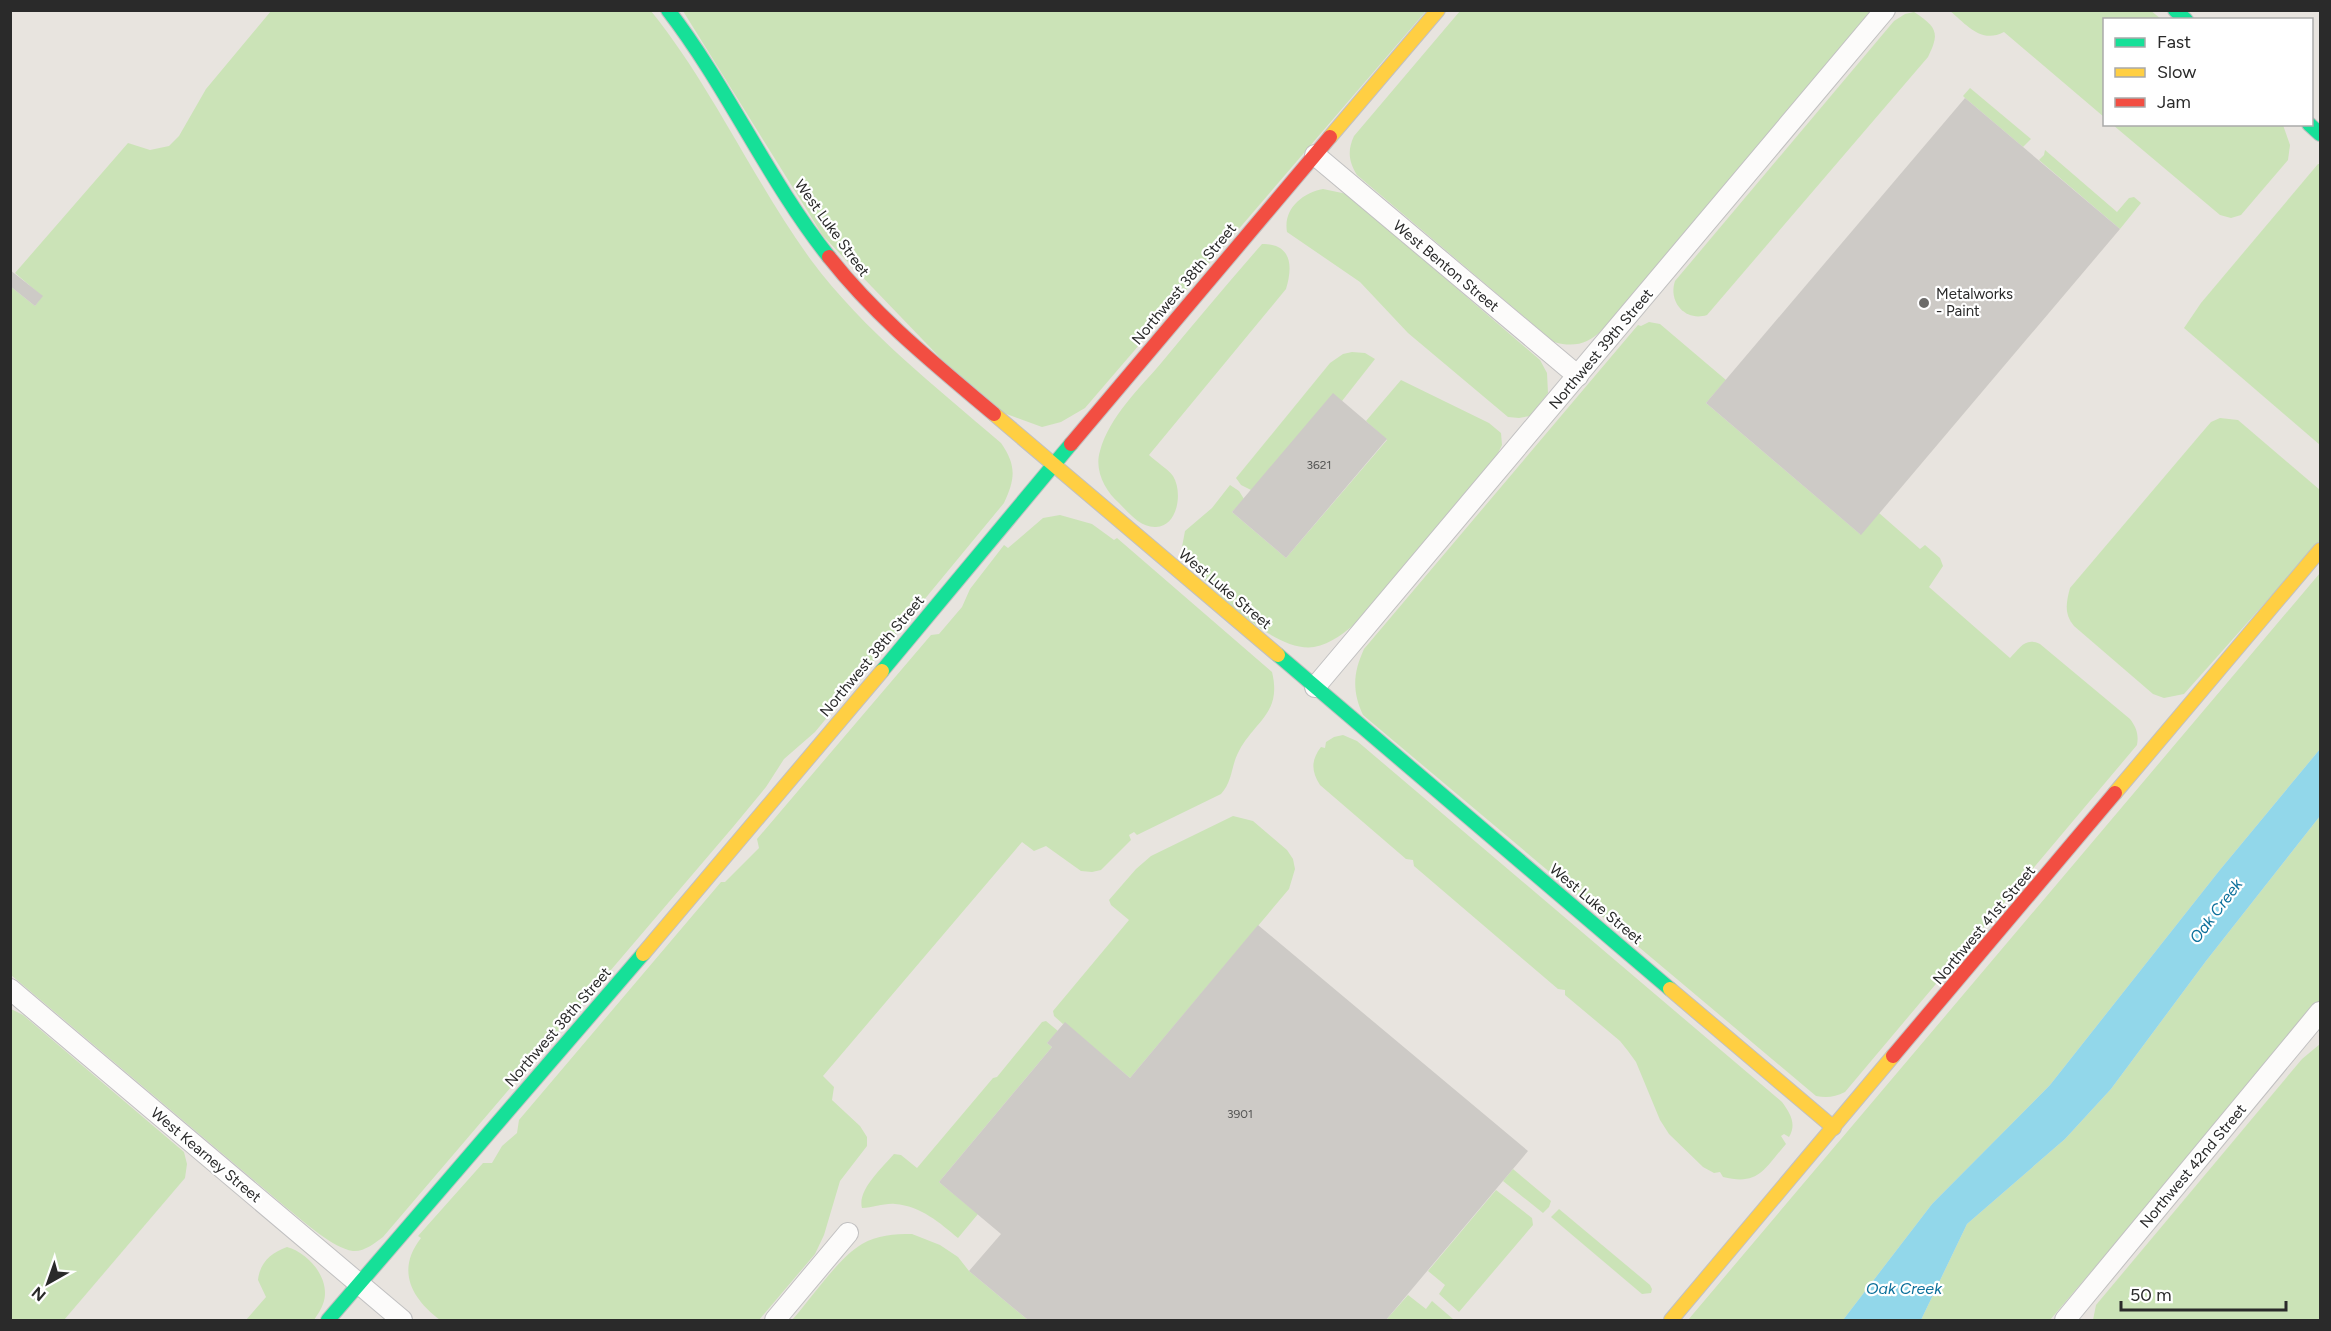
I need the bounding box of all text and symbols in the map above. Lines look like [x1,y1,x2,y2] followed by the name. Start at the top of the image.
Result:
[2103,18,2313,126] legend
[2157,31,2191,53] text: Fast
[2157,61,2196,83] text: Slow
[2157,91,2191,113] text: Jam
[791,176,873,280] street label: West Luke Street
[1389,217,1503,316] street label: West Benton Street
[1128,220,1240,348] street label: Northwest 38th Street
[1545,285,1657,413] street label: Northwest 39th Street
[1936,285,2013,320] place label: Metalworks - Paint
[1917,296,1931,310] marker: Metalworks - Paint
[1307,458,1331,472] house number: 3621
[1175,545,1275,633] street label: West Luke Street
[816,592,928,720] street label: Northwest 38th Street
[1546,860,1646,948] street label: West Luke Street
[1929,862,2039,988] street label: Northwest 41st Street
[2186,874,2247,947] water label: Oak Creek
[501,963,615,1090] street label: Northwest 38th Street
[2136,1100,2250,1232] street label: Northwest 42nd Street
[147,1104,265,1207] street label: West Kearney Street
[1227,1107,1253,1121] house number: 3901
[18,1253,78,1313] north arrow
[2121,1274,2286,1312] scale bar
[1866,1279,1943,1298] water label: Oak Creek
[28,1283,50,1305] text: N
[2130,1284,2172,1306] text: 50 m

